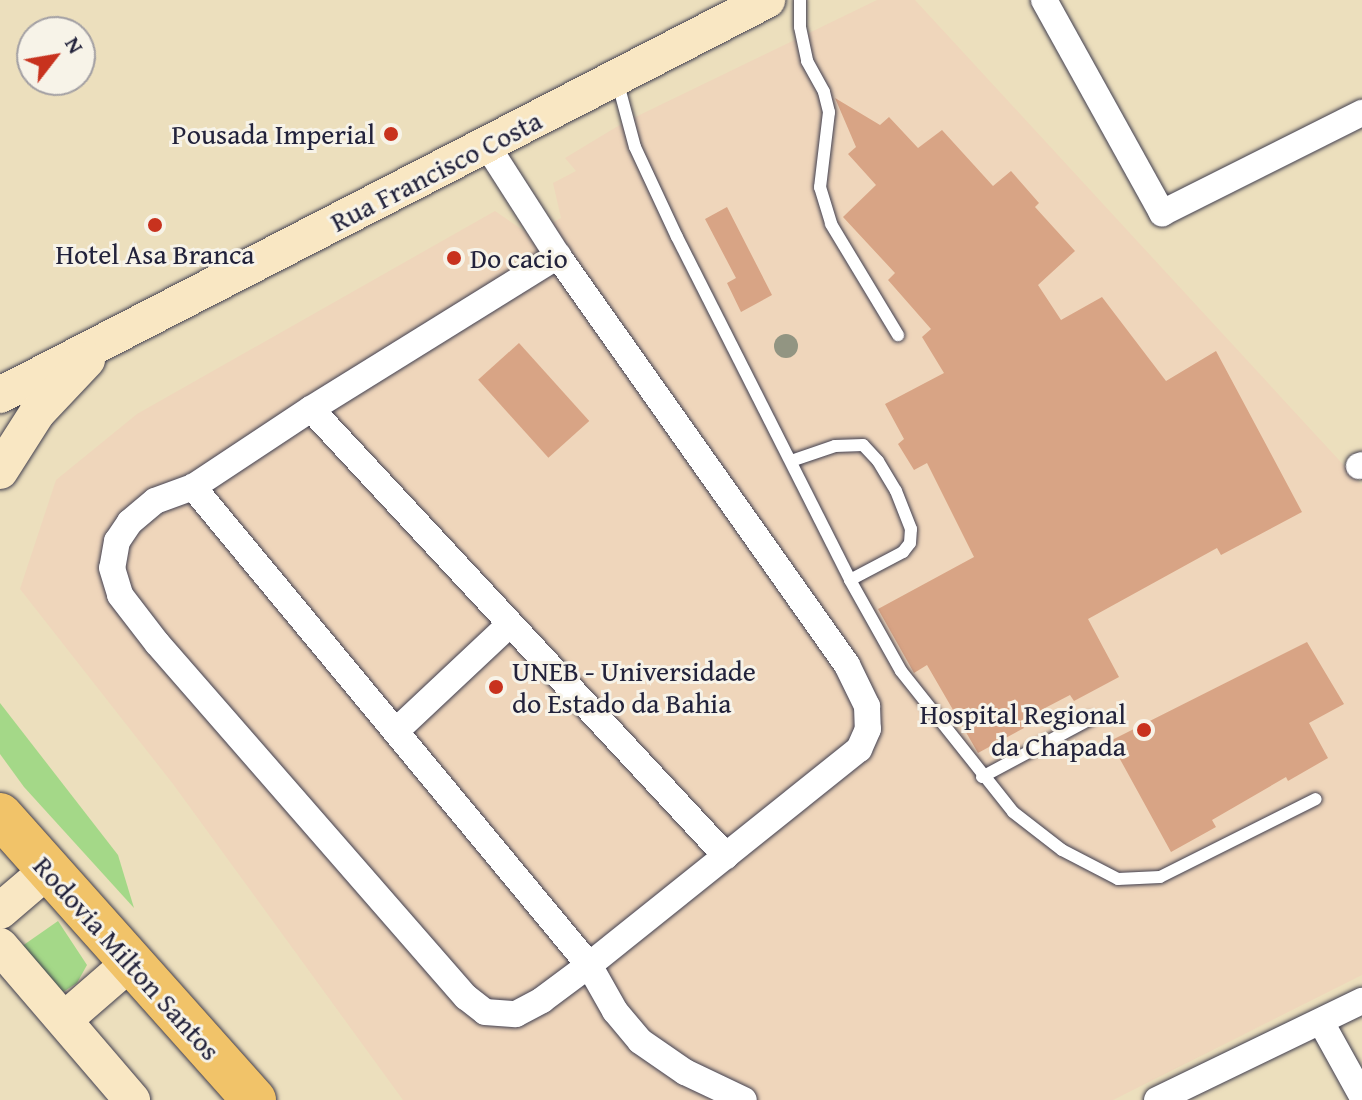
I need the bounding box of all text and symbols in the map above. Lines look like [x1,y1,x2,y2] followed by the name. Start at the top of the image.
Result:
[16,16,96,96] north arrow
[57,30,92,59] text: N
[325,103,547,239] street label: Rua Francisco Costa
[172,117,375,151] place label: Pousada Imperial
[382,125,400,143] marker: Pousada Imperial
[146,216,164,234] marker: Hotel Asa Branca
[55,237,255,271] place label: Hotel Asa Branca
[470,241,568,275] place label: Do cacio
[445,249,463,267] marker: Do cacio
[512,654,756,720] place label: UNEB - Universidade do Estado da Bahia
[487,678,505,696] marker: UNEB - Universidade do Estado da Bahia
[920,697,1126,763] place label: Hospital Regional da Chapada
[1133,719,1155,741] marker: Hospital Regional da Chapada
[27,849,227,1067] street label: Rodovia Milton Santos

